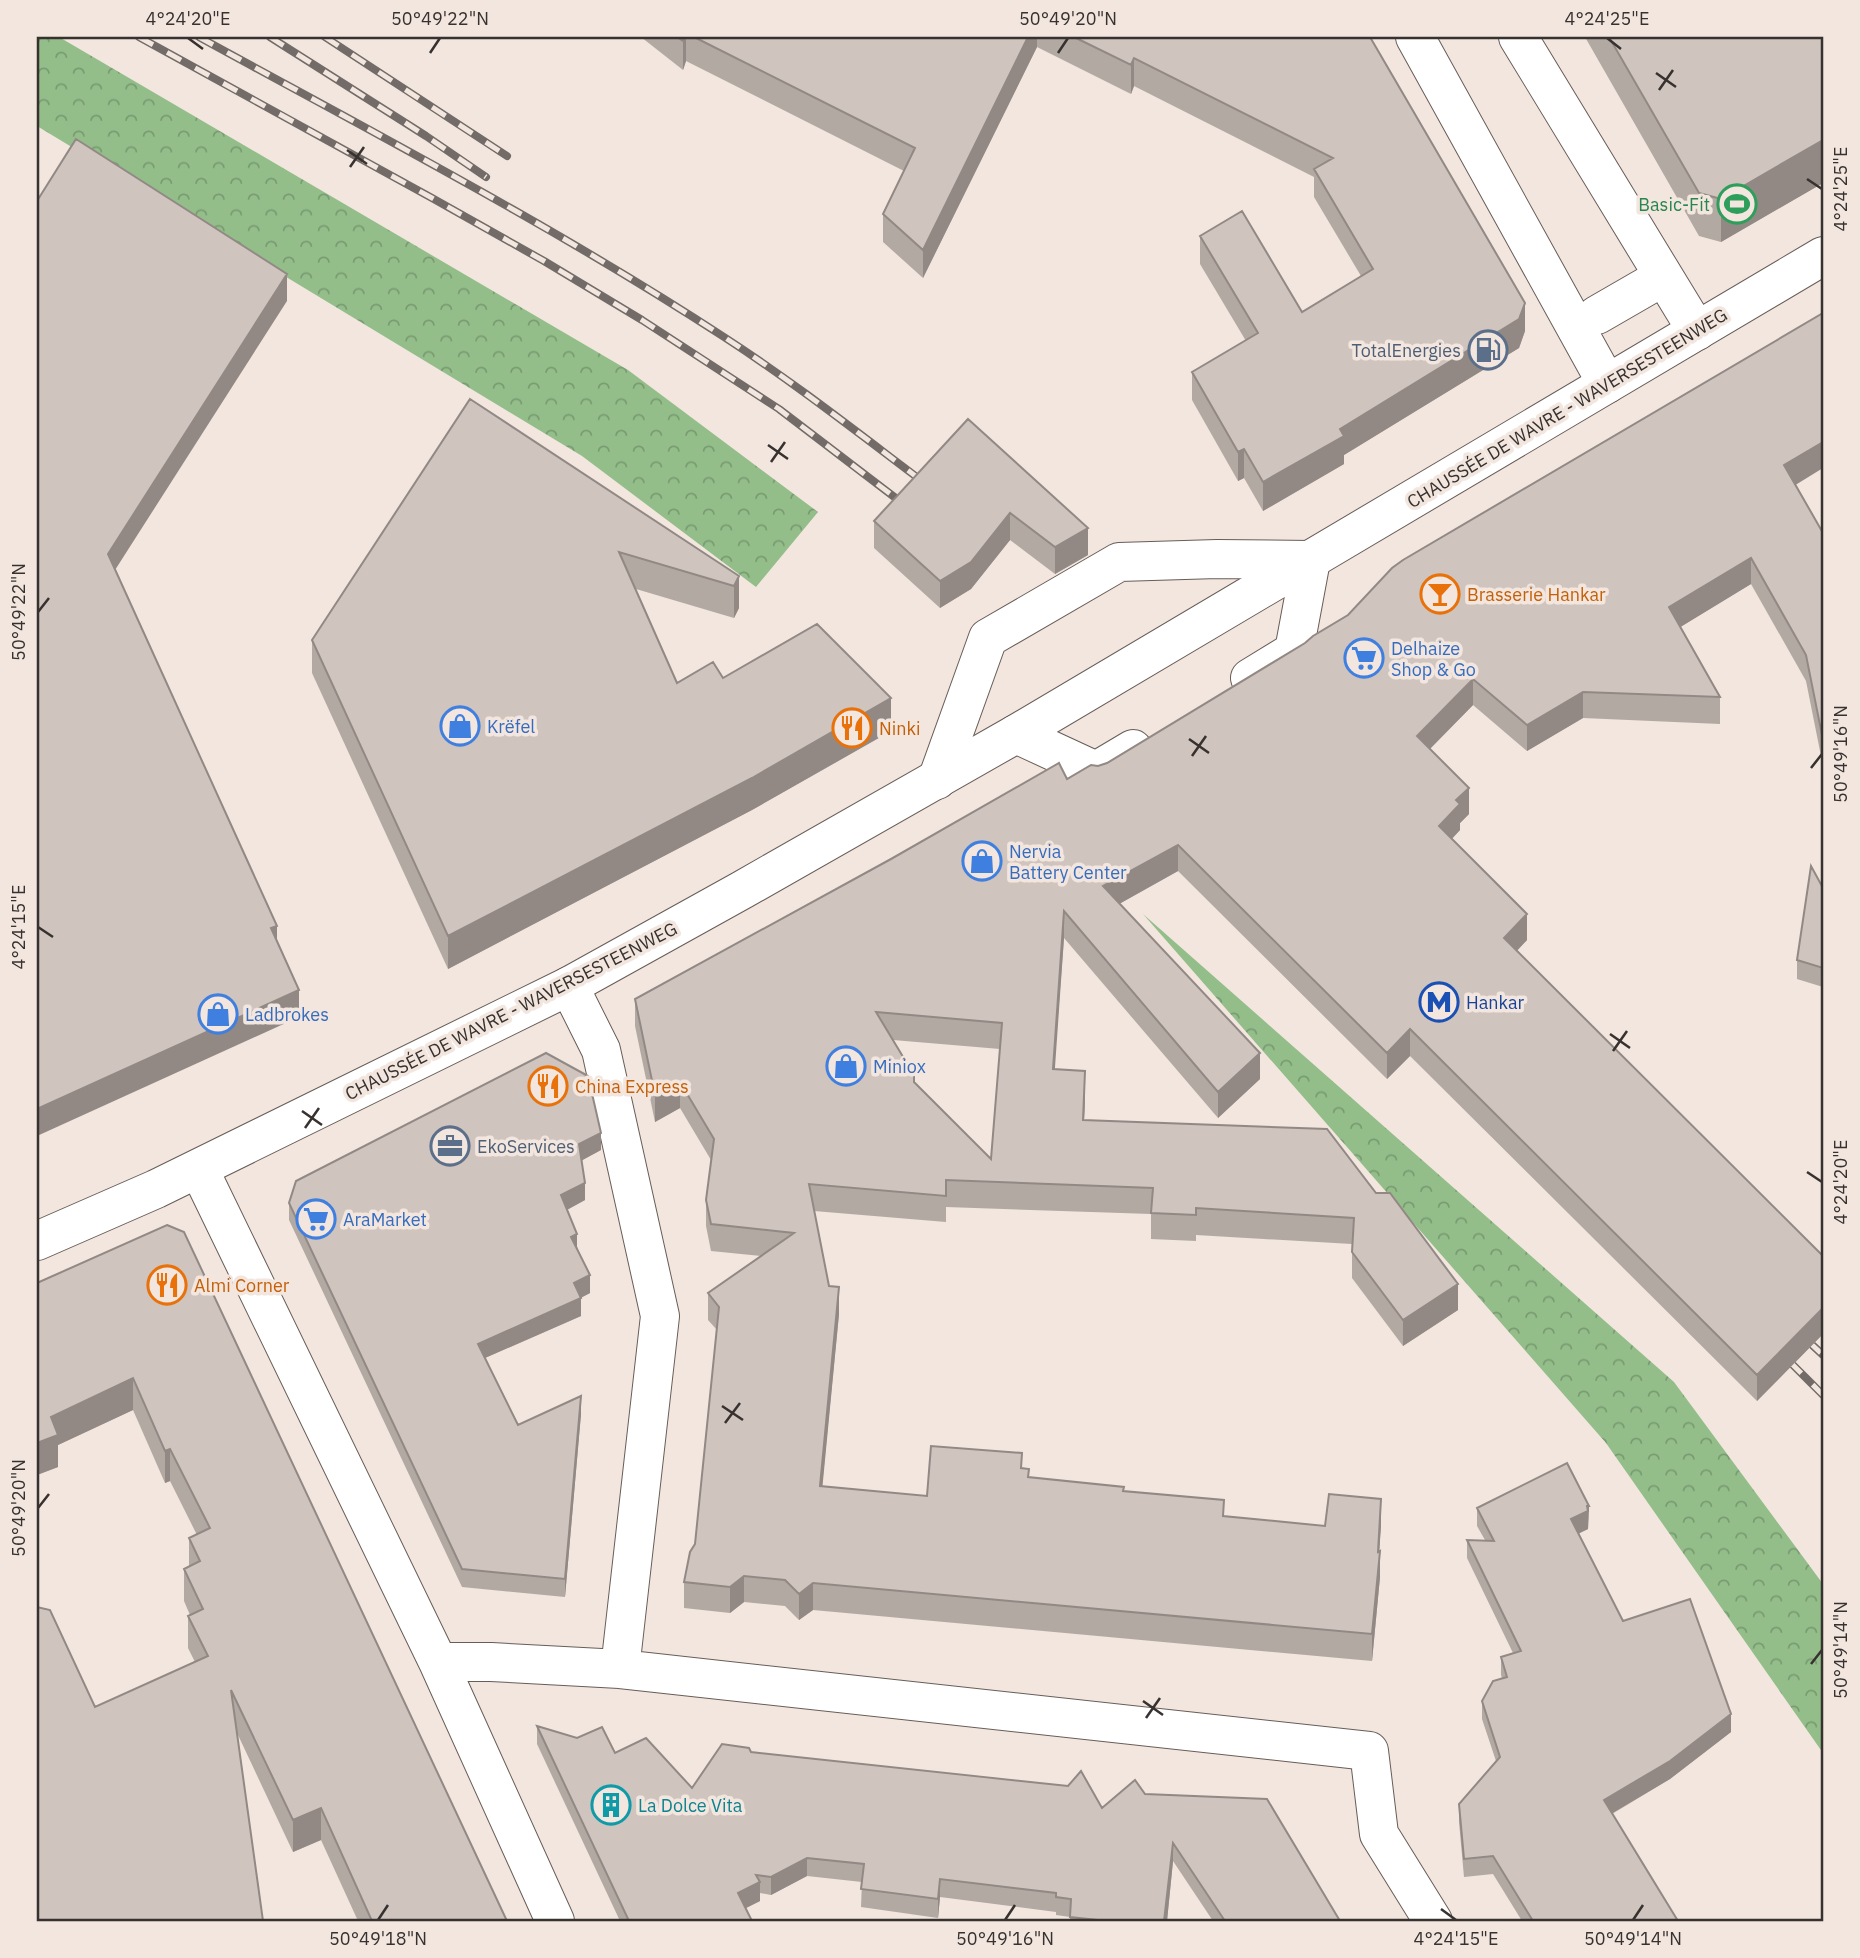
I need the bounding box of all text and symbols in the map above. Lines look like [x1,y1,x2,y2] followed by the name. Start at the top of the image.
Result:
[146,7,230,30] text: 4°24'20"E
[391,7,489,30] text: 50°49'22"N
[1019,7,1117,30] text: 50°49'20"N
[1565,7,1649,30] text: 4°24'25"E
[1829,147,1852,231] text: 4°24'25"E
[1716,183,1758,225] sports icon: Basic-Fit
[1638,193,1710,216] place label: Basic-Fit
[1403,303,1731,513] street label: CHAUSSÉE DE WAVRE - WAVERSESTEENWEG
[1467,329,1509,371] fuel station icon: TotalEnergies
[1352,339,1461,362] place label: TotalEnergies
[7,563,30,661] text: 50°49'22"N
[1419,573,1461,615] bar icon: Brasserie Hankar
[1467,583,1606,606] place label: Brasserie Hankar
[1343,637,1385,679] supermarket icon: Delhaize Shop & Go
[1391,637,1476,681] place label: Delhaize Shop & Go
[439,705,481,747] shop icon: Krëfel
[1829,705,1852,803] text: 50°49'16"N
[831,707,873,749] restaurant icon: Ninki
[487,715,535,738] place label: Krëfel
[879,717,920,740] place label: Ninki
[961,840,1003,882] shop icon: Nervia Battery Center
[1009,840,1127,884] place label: Nervia Battery Center
[7,885,30,969] text: 4°24'15"E
[341,917,681,1105] street label: CHAUSSÉE DE WAVRE - WAVERSESTEENWEG
[1418,981,1460,1023] metro station icon: Hankar
[1466,991,1525,1014] place label: Hankar
[197,993,239,1035] shop icon: Ladbrokes
[245,1003,329,1026] place label: Ladbrokes
[825,1045,867,1087] shop icon: Miniox
[873,1055,926,1078] place label: Miniox
[527,1065,569,1107] restaurant icon: China Express
[575,1075,689,1098] place label: China Express
[429,1125,471,1167] office icon: EkoServices
[477,1135,575,1158] place label: EkoServices
[1829,1140,1852,1224] text: 4°24'20"E
[295,1198,337,1240] supermarket icon: AraMarket
[343,1208,427,1231] place label: AraMarket
[146,1264,188,1306] restaurant icon: Almi Corner
[194,1274,290,1297] place label: Almi Corner
[7,1459,30,1557] text: 50°49'20"N
[1829,1601,1852,1699] text: 50°49'14"N
[590,1784,632,1826] building icon: La Dolce Vita
[638,1794,743,1817] place label: La Dolce Vita
[329,1927,427,1950] text: 50°49'18"N
[956,1927,1054,1950] text: 50°49'16"N
[1414,1927,1498,1950] text: 4°24'15"E
[1584,1927,1682,1950] text: 50°49'14"N

